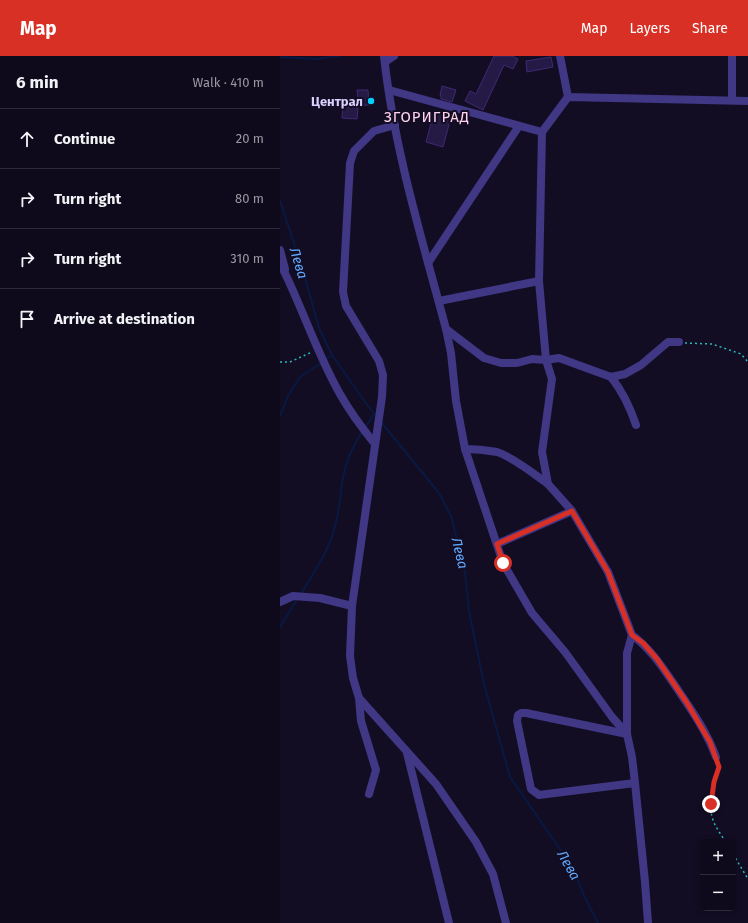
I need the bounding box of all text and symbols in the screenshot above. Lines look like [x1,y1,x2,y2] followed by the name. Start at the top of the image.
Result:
[20,17,57,40] text: Map
[581,20,607,37] text: Map
[629,20,670,37] text: Layers
[692,20,728,37] text: Share
[16,72,59,93] text: 6 min
[193,75,264,90] text: Walk · 410 m
[311,94,363,109] place label: Централ
[366,96,376,106] marker: Централ
[384,108,470,126] district label: ЗГОРИГРАД
[16,128,38,150] icon: ahead
[54,130,115,148] text: Continue
[236,131,264,146] text: 20 m
[16,188,38,210] icon: right
[54,190,121,208] text: Turn right
[235,191,264,206] text: 80 m
[285,245,311,281] water label: Лева
[16,248,38,270] icon: right
[54,250,121,268] text: Turn right
[230,251,264,266] text: 310 m
[16,308,38,330] icon: arrive
[54,310,195,328] text: Arrive at destination
[447,535,471,571] water label: Лева
[494,554,512,572] route start
[702,795,720,813] route end
[700,839,736,911] map controls
[700,839,736,875] button: +
[553,846,584,883] water label: Лева
[700,875,736,911] button: −

